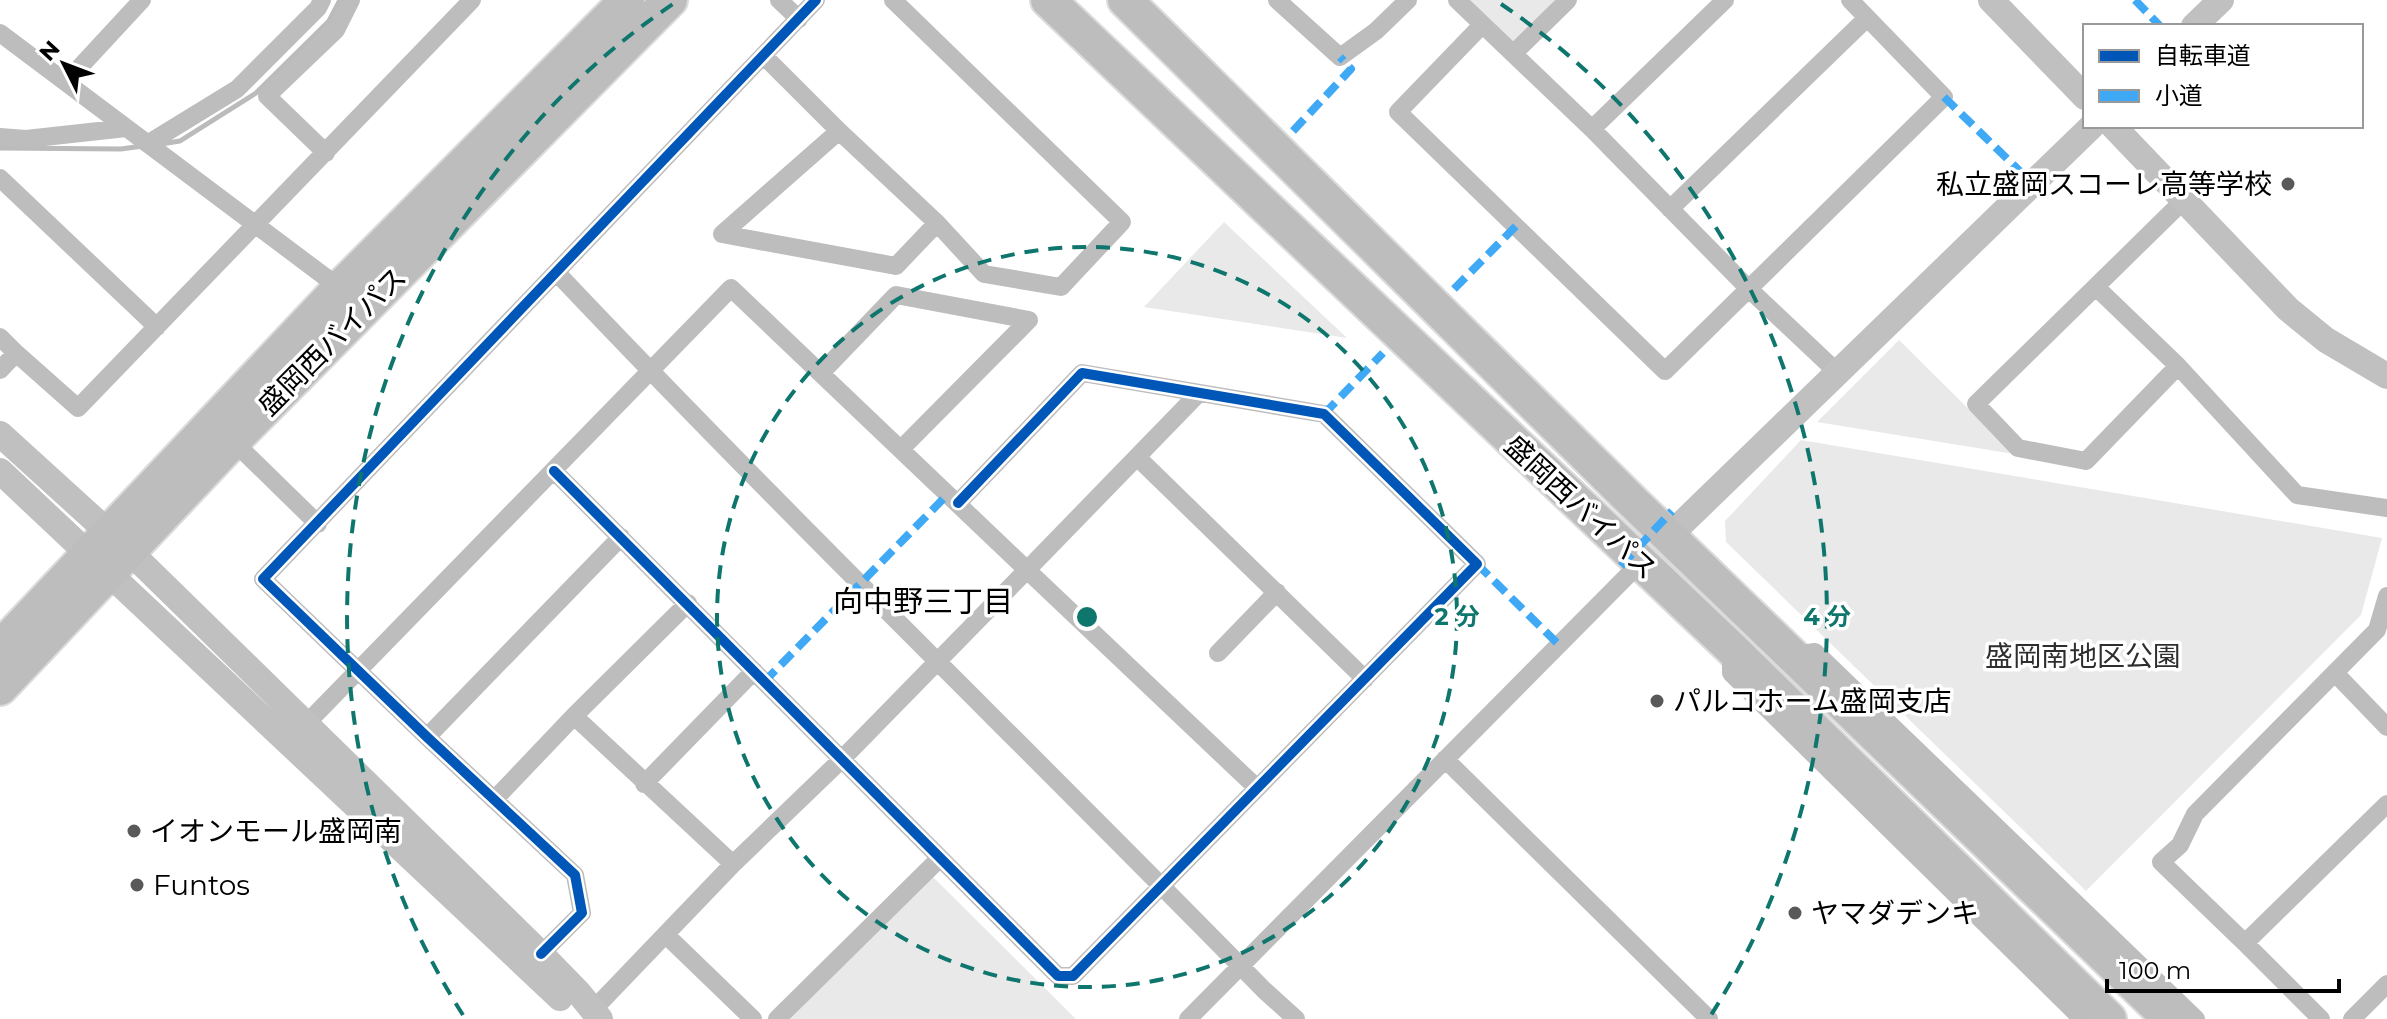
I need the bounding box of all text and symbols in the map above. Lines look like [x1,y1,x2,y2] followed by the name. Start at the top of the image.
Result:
[24,24,104,104] north arrow
[2083,24,2363,128] legend
[34,35,65,67] text: N
[2155,41,2251,70] text: 自転車道
[2155,81,2203,110] text: 小道
[1936,167,2272,201] place label: 私立盛岡スコーレ高等学校
[2279,175,2297,193] marker: 私立盛岡スコーレ高等学校
[251,260,413,422] street label: 盛岡西バイパス
[1498,428,1664,586] street label: 盛岡西バイパス
[833,583,1013,620] district label: 向中野三丁目
[1435,602,1479,631] text: 2 分
[1803,602,1851,631] text: 4 分
[1073,603,1101,631] centre of rings
[1985,639,2181,673] park label: 盛岡南地区公園
[1673,684,1952,718] place label: パルコホーム盛岡支店
[1648,692,1666,710] marker: パルコホーム盛岡支店
[150,814,402,848] place label: イオンモール盛岡南
[125,822,143,840] marker: イオンモール盛岡南
[153,868,250,902] place label: Funtos
[128,876,146,894] marker: Funtos
[1811,896,1979,930] place label: ヤマダデンキ
[1786,904,1804,922] marker: ヤマダデンキ
[2107,943,2339,993] scale bar
[2119,956,2191,985] text: 100 m

